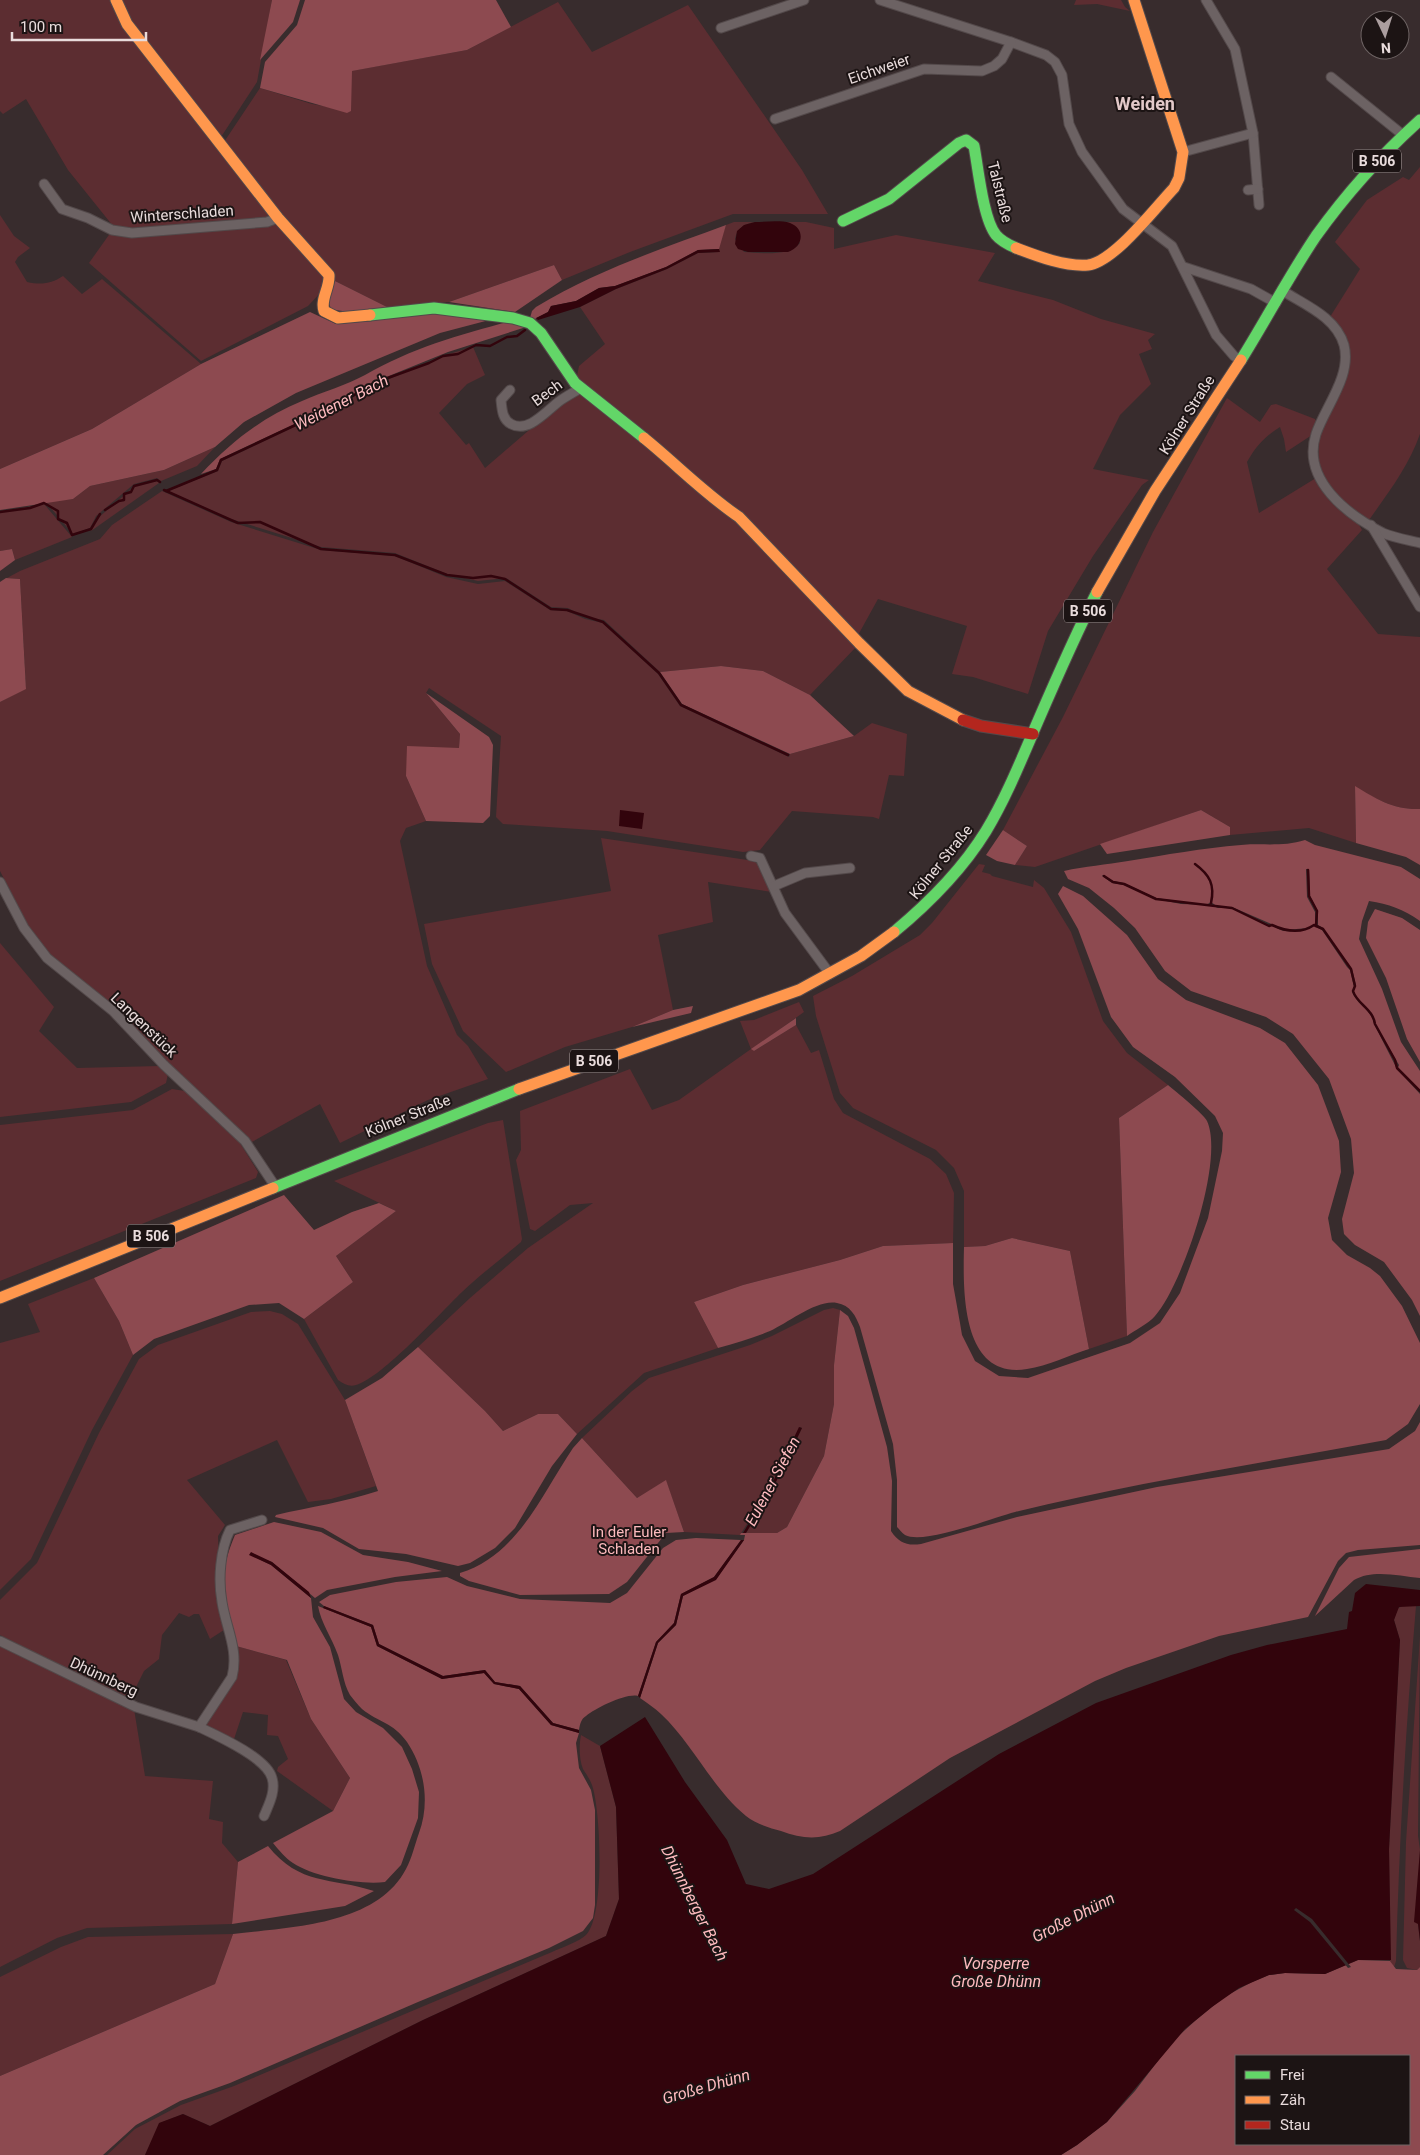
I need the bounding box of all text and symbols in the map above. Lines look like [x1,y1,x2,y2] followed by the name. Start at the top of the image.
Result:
[12,10,146,42] scale bar
[1360,10,1410,60] north arrow
[20,18,62,36] text: 100 m
[1380,40,1391,56] text: N
[846,50,912,88] street label: Eichweier
[1115,93,1175,114] district label: Weiden
[1353,150,1401,172] road number: B 506
[984,160,1016,224] street label: Talstraße
[130,201,234,227] street label: Winterschladen
[291,371,392,434] water label: Weidener Bach
[1155,372,1219,458] street label: Kölner Straße
[528,376,566,410] street label: Bech
[1064,600,1112,622] road number: B 506
[906,821,976,903] street label: Kölner Straße
[107,989,181,1061] street label: Langenstück
[570,1050,618,1072] road number: B 506
[363,1091,453,1141] street label: Kölner Straße
[127,1224,175,1248] road number: B 506
[741,1433,804,1529] water label: Eulener Siefen
[592,1523,666,1558] park label: In der Euler Schladen
[67,1653,141,1701] street label: Dhünnberg
[657,1842,732,1964] water label: Dhünnberger Bach
[1029,1888,1118,1946] water label: Große Dhünn
[951,1954,1041,1991] water label: Vorsperre Große Dhünn
[1235,2055,1410,2145] legend
[660,2065,752,2108] water label: Große Dhünn
[1280,2066,1305,2084] text: Frei
[1280,2091,1305,2109] text: Zäh
[1280,2116,1310,2134] text: Stau

